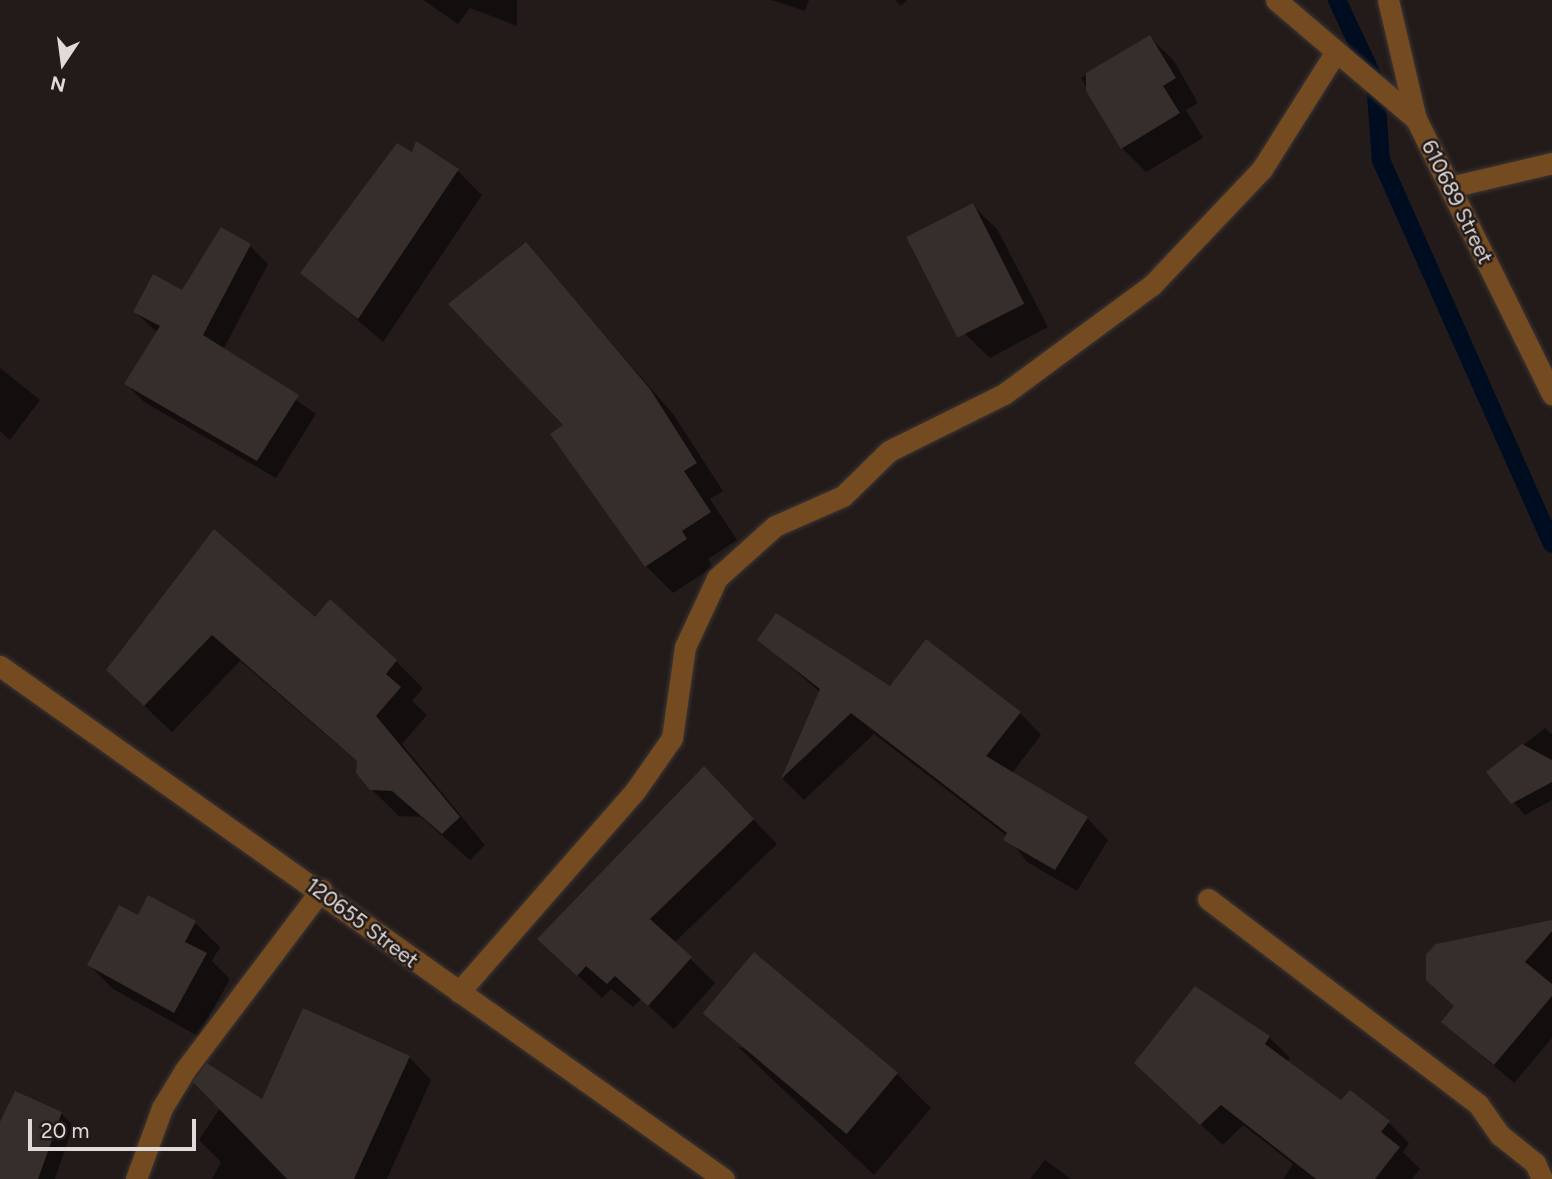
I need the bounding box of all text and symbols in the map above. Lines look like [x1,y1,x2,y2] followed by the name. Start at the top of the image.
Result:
[28,28,98,98] north arrow
[48,71,68,97] text: N
[1416,136,1498,268] street label: 610689 Street
[301,873,423,973] street label: 120655 Street
[32,1106,200,1150] scale bar
[41,1118,89,1143] text: 20 m

